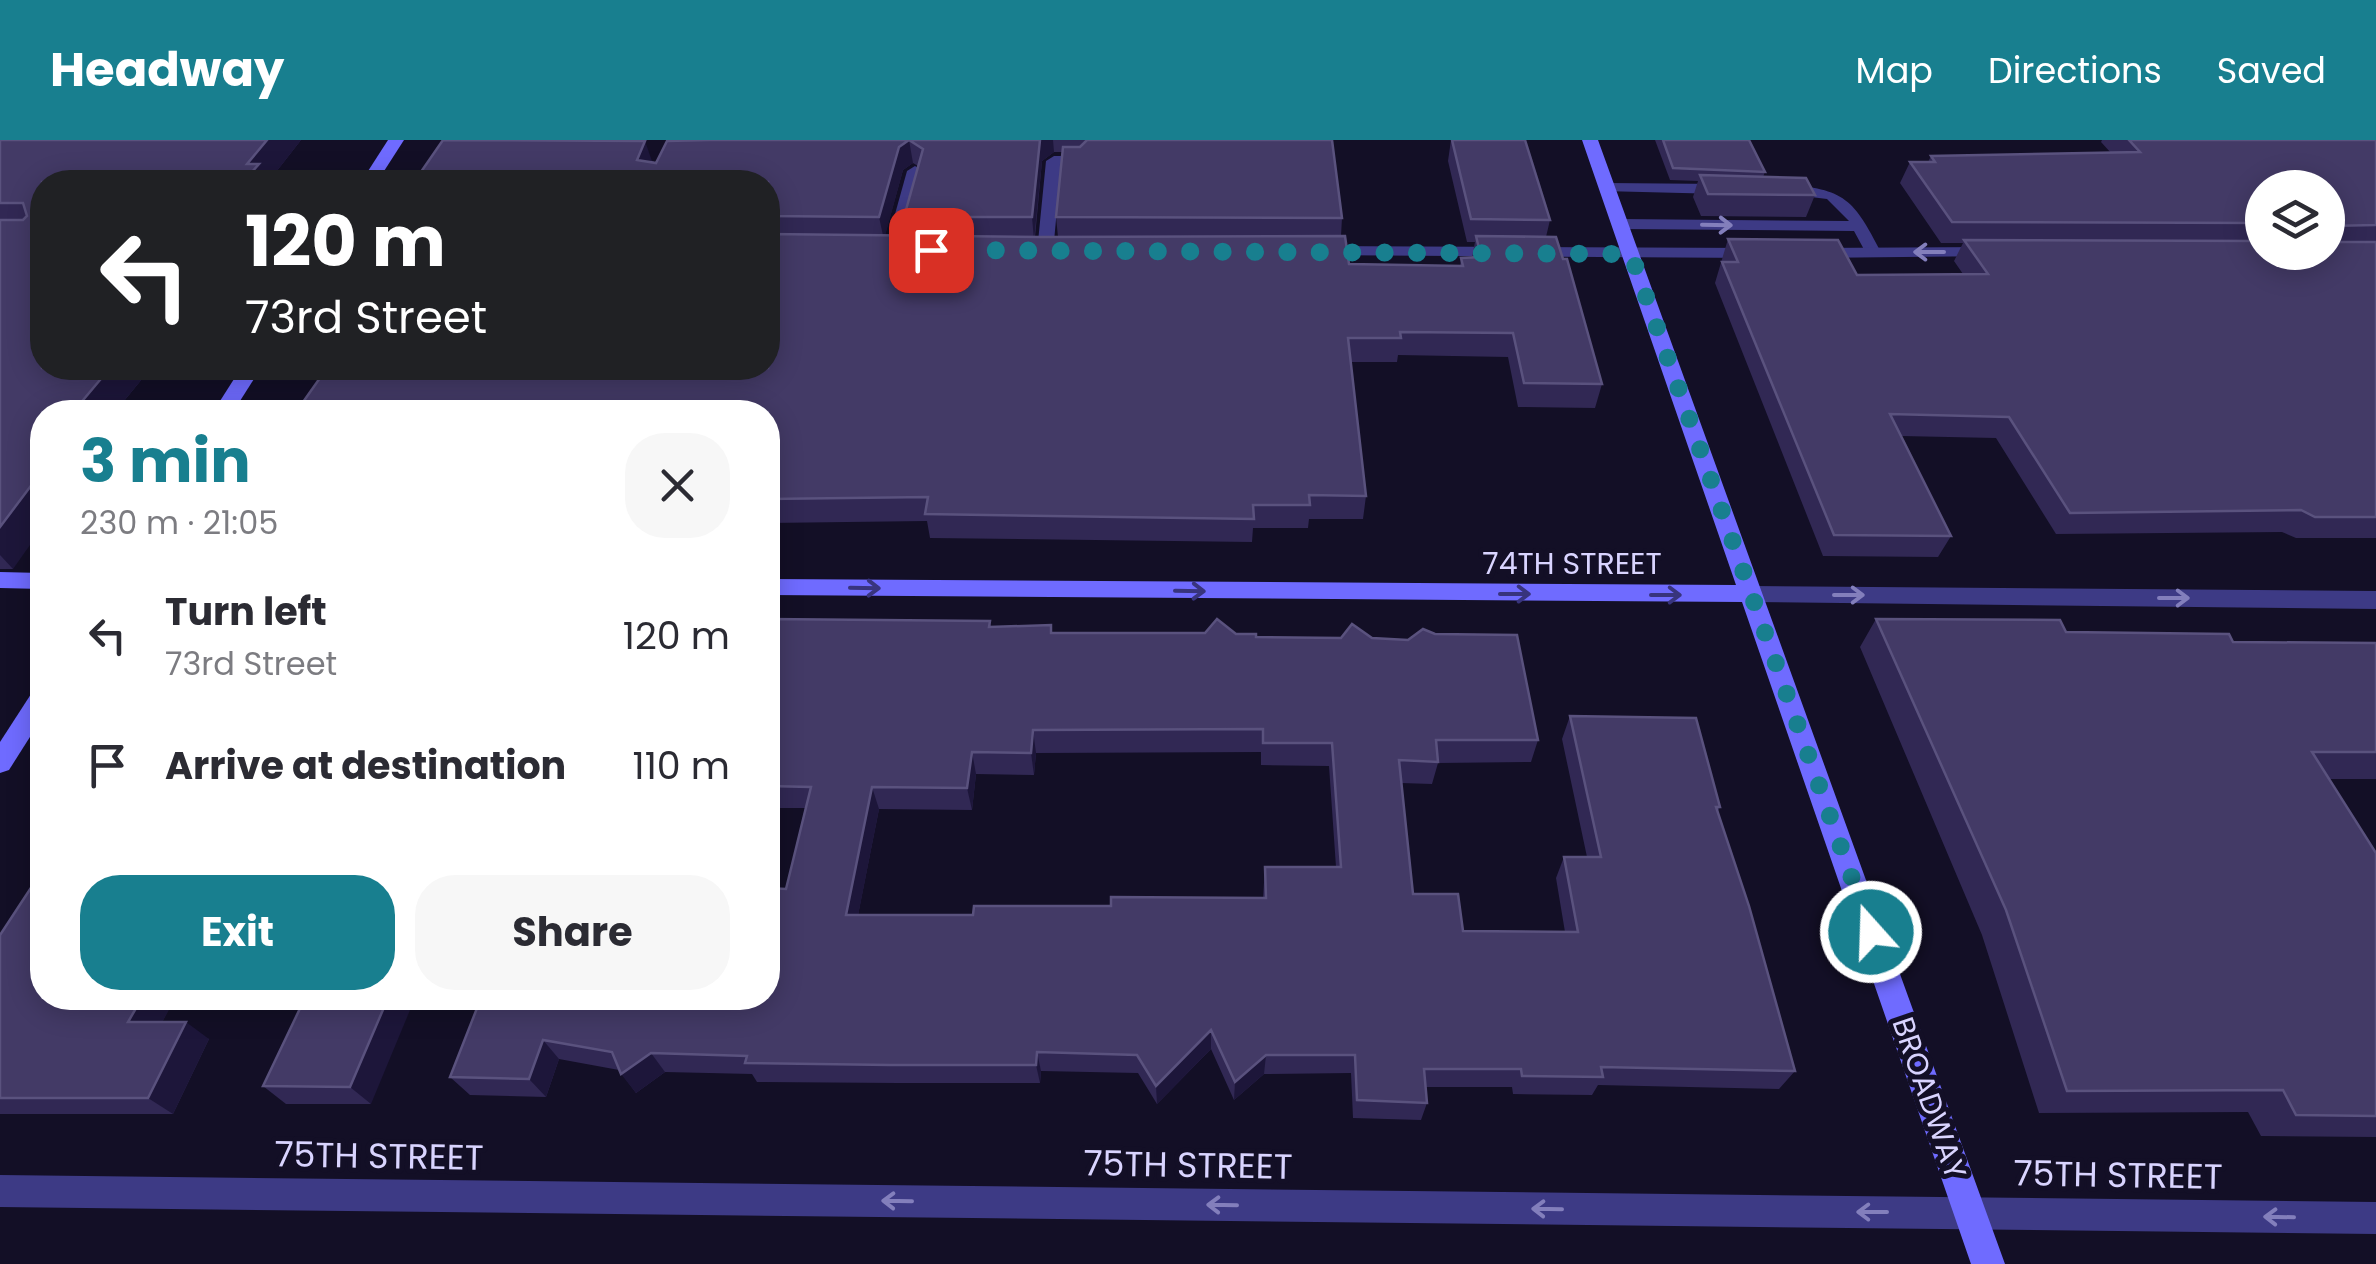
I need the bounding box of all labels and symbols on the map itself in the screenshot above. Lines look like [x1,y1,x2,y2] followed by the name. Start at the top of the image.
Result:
[889,208,974,293] pin
[1701,215,1733,234] one-way arrow
[1913,242,1946,262] one-way arrow
[1482,542,1662,585] street label: 74TH STREET
[848,579,880,598] one-way arrow
[1173,582,1205,601] one-way arrow
[1498,584,1530,604] one-way arrow
[1648,586,1681,604] one-way arrow
[1832,586,1864,605] one-way arrow
[2156,588,2189,608] one-way arrow
[1819,880,1923,984] position arrow
[1882,1011,1977,1185] street label: BROADWAY
[274,1129,484,1182] street label: 75TH STREET
[1083,1138,1293,1191] street label: 75TH STREET
[2013,1148,2223,1201] street label: 75TH STREET
[882,1192,914,1211] one-way arrow
[1207,1196,1240,1214] one-way arrow
[1532,1200,1564,1218] one-way arrow
[1857,1202,1890,1222] one-way arrow
[2263,1208,2296,1226] one-way arrow

